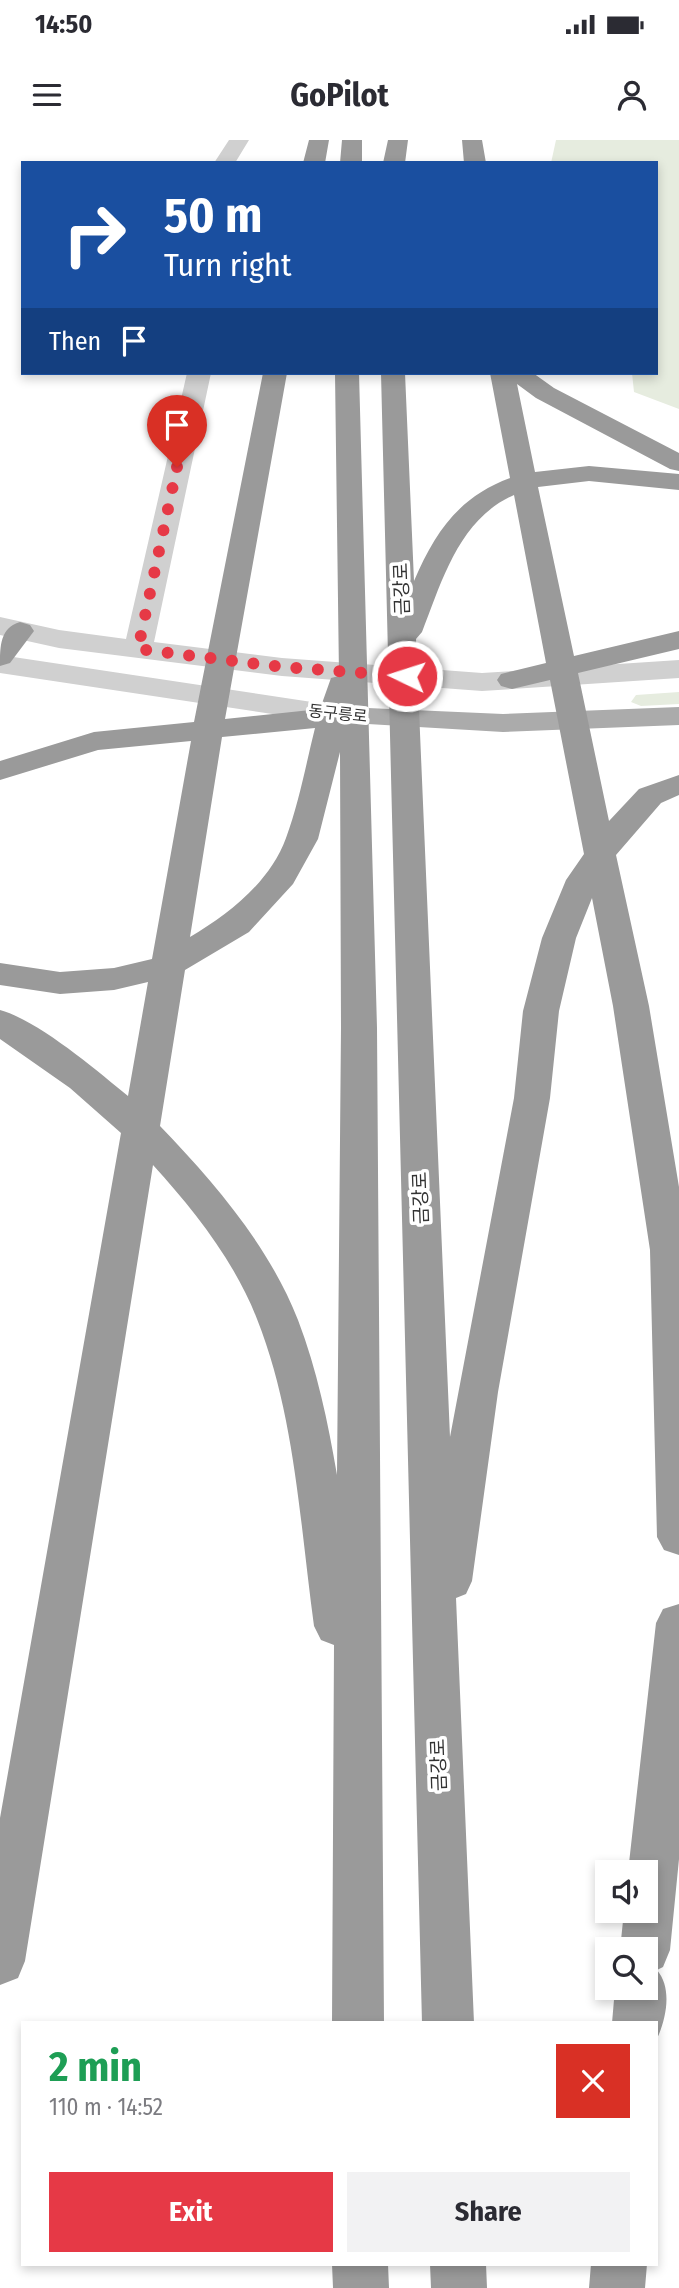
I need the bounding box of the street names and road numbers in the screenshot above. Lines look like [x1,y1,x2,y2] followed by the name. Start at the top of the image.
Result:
[389,562,414,616] street label: 금강로
[308,701,368,726] street label: 동구릉로
[408,1171,433,1225] street label: 금강로
[426,1738,451,1792] street label: 금강로

